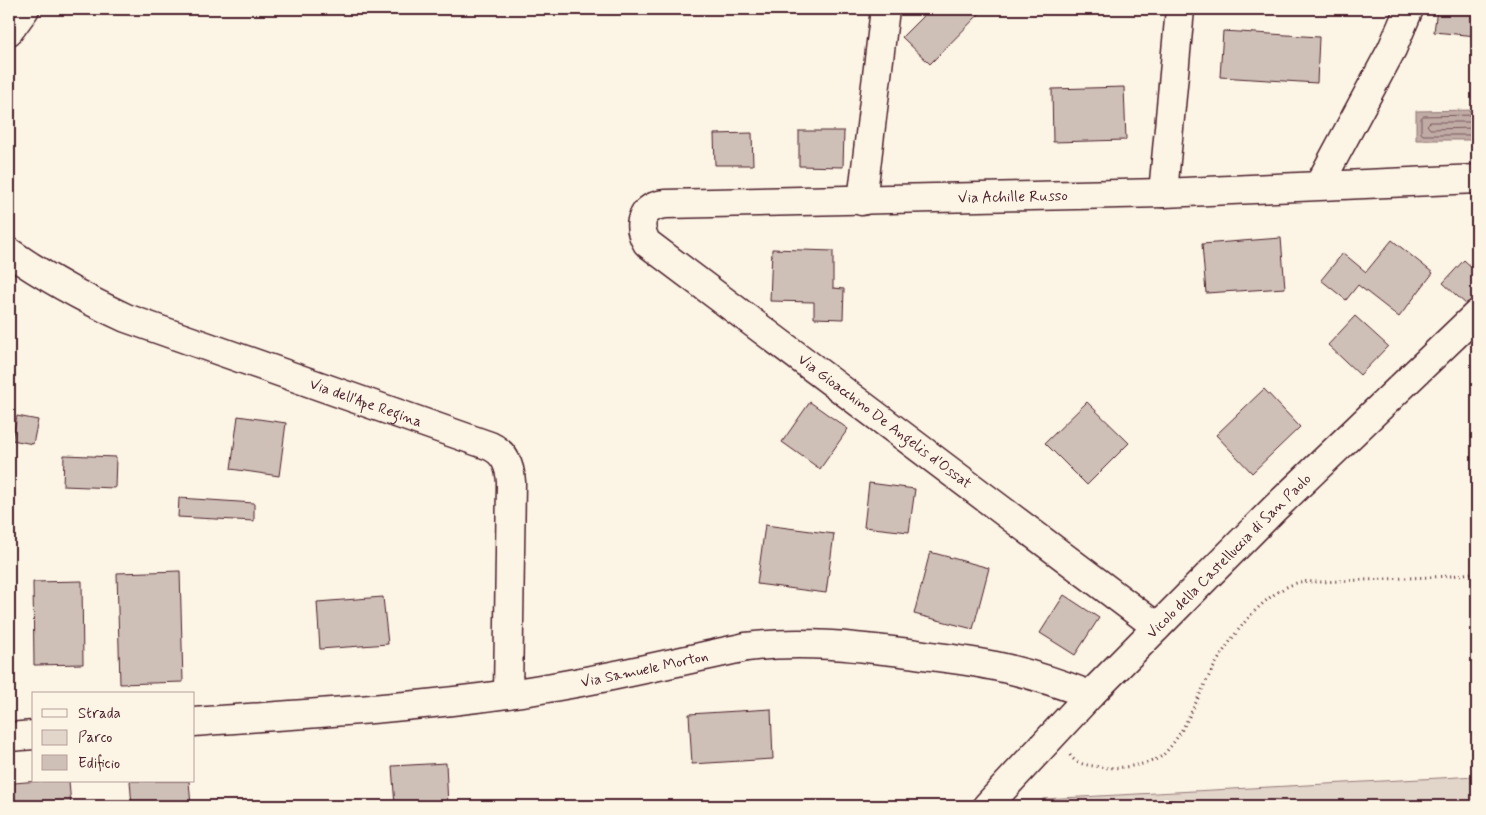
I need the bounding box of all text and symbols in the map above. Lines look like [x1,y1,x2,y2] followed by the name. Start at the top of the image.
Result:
[958,186,1068,209] street label: Via Achille Russo
[793,350,975,495] street label: Via Gioacchino De Angelis d'Ossat
[307,374,425,432] street label: Via dell'Ape Regina
[1143,469,1316,643] street label: Vicolo della Castelluccia di San Paolo
[579,647,710,693] street label: Via Samuele Morton
[32,692,195,782] legend
[78,704,121,724] text: Strada
[78,728,112,748] text: Parco
[78,754,120,774] text: Edificio

